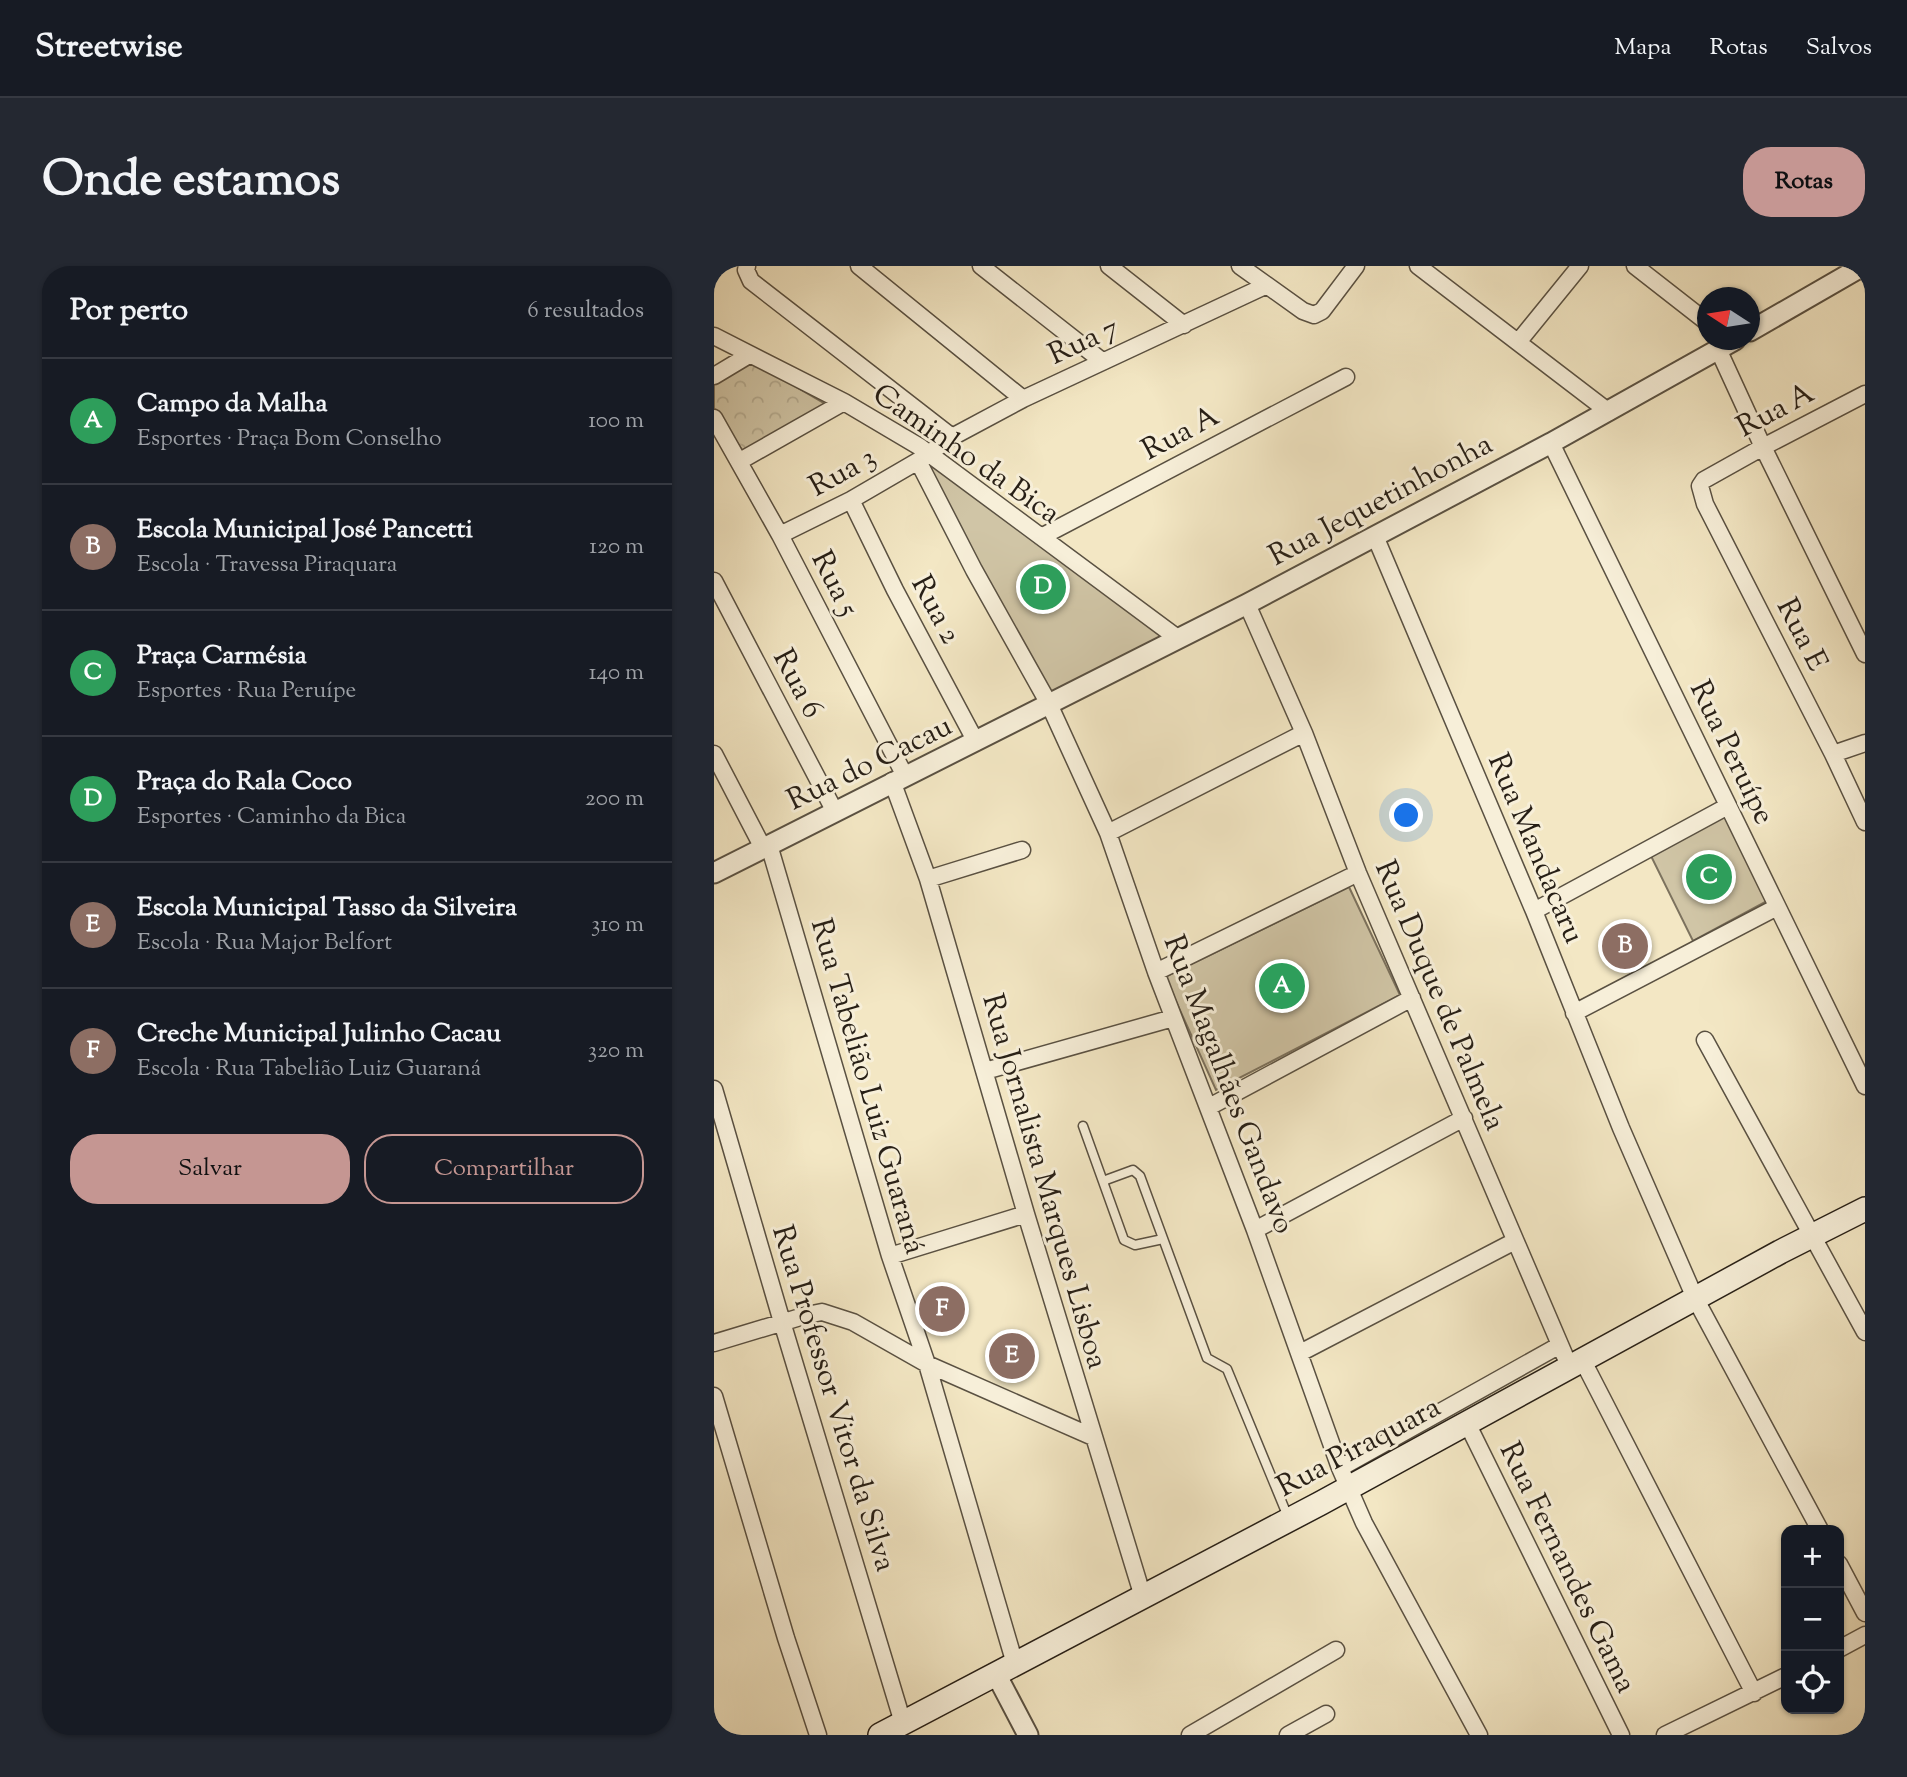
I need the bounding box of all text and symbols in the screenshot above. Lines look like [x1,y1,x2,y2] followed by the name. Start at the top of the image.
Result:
[35,24,183,72] text: Streetwise
[1614,31,1672,65] text: Mapa
[1710,31,1768,65] text: Rotas
[1806,31,1872,65] text: Salvos
[42,147,340,217] text: Onde estamos
[1743,147,1865,217] button: Rotas
[1697,287,1760,350] north arrow
[70,290,188,333] text: Por perto
[527,295,644,328] text: 6 resultados
[1042,307,1126,377] street label: Rua 7
[1730,373,1823,450] street label: Rua A
[863,374,1068,536] street label: Caminho da Bica
[137,386,328,423] text: Campo da Malha
[1135,396,1228,473] street label: Rua A
[84,405,102,438] text: A
[588,405,644,438] text: 100 m
[137,423,442,456] text: Esportes · Praça Bom Conselho
[1262,424,1501,578] street label: Rua Jequetinhonha
[802,437,884,509] street label: Rua 3
[137,512,473,549] text: Escola Municipal José Pancetti
[86,531,100,564] text: B
[589,531,644,564] text: 120 m
[799,544,868,624] street label: Rua 5
[137,549,397,582] text: Escola · Travessa Piraquara
[1020,561,1066,613] pin: D
[899,568,971,652] street label: Rua 2
[1764,591,1837,679] street label: Rua E
[137,638,307,675] text: Praça Carmésia
[761,642,833,727] street label: Rua 6
[84,657,102,690] text: C
[589,657,644,690] text: 140 m
[1677,674,1784,832] street label: Rua Peruípe
[137,675,356,708] text: Esportes · Rua Peruípe
[780,706,960,823] street label: Rua do Cacau
[1475,747,1594,951] street label: Rua Mandacaru
[137,764,352,801] text: Praça do Rala Coco
[84,783,102,816] text: D
[585,783,644,816] text: 200 m
[1389,798,1423,832] your location
[137,801,406,834] text: Esportes · Caminho da Bica
[1686,851,1732,903] pin: C
[1362,854,1515,1138] street label: Rua Duque de Palmela
[137,890,517,927] text: Escola Municipal Tasso da Silveira
[86,909,100,942] text: E
[591,909,644,942] text: 310 m
[798,914,935,1260] street label: Rua Tabelião Luiz Guaraná
[1602,920,1648,972] pin: B
[137,927,392,960] text: Escola · Rua Major Belfort
[1151,929,1304,1240] street label: Rua Magalhães Gandavo
[1259,960,1305,1012] pin: A
[969,989,1118,1374] street label: Rua Jornalista Marques Lisboa
[137,1016,501,1053] text: Creche Municipal Julinho Cacau
[87,1035,99,1068] text: F
[588,1035,644,1068] text: 320 m
[137,1053,481,1086] text: Escola · Rua Tabelião Luiz Guaraná
[70,1134,350,1204] button: Salvar
[364,1134,644,1204] button: Compartilhar
[759,1220,906,1577] street label: Rua Professor Vitor da Silva
[919,1283,965,1335] pin: F
[989,1330,1035,1382] pin: E
[1270,1387,1449,1509] street label: Rua Piraquara
[1487,1435,1646,1701] street label: Rua Fernandes Gama
[1781,1525,1844,1714] map controls
[1781,1525,1844,1588] button: +
[1781,1588,1844,1651] button: −
[1781,1651,1844,1714] button: locate

